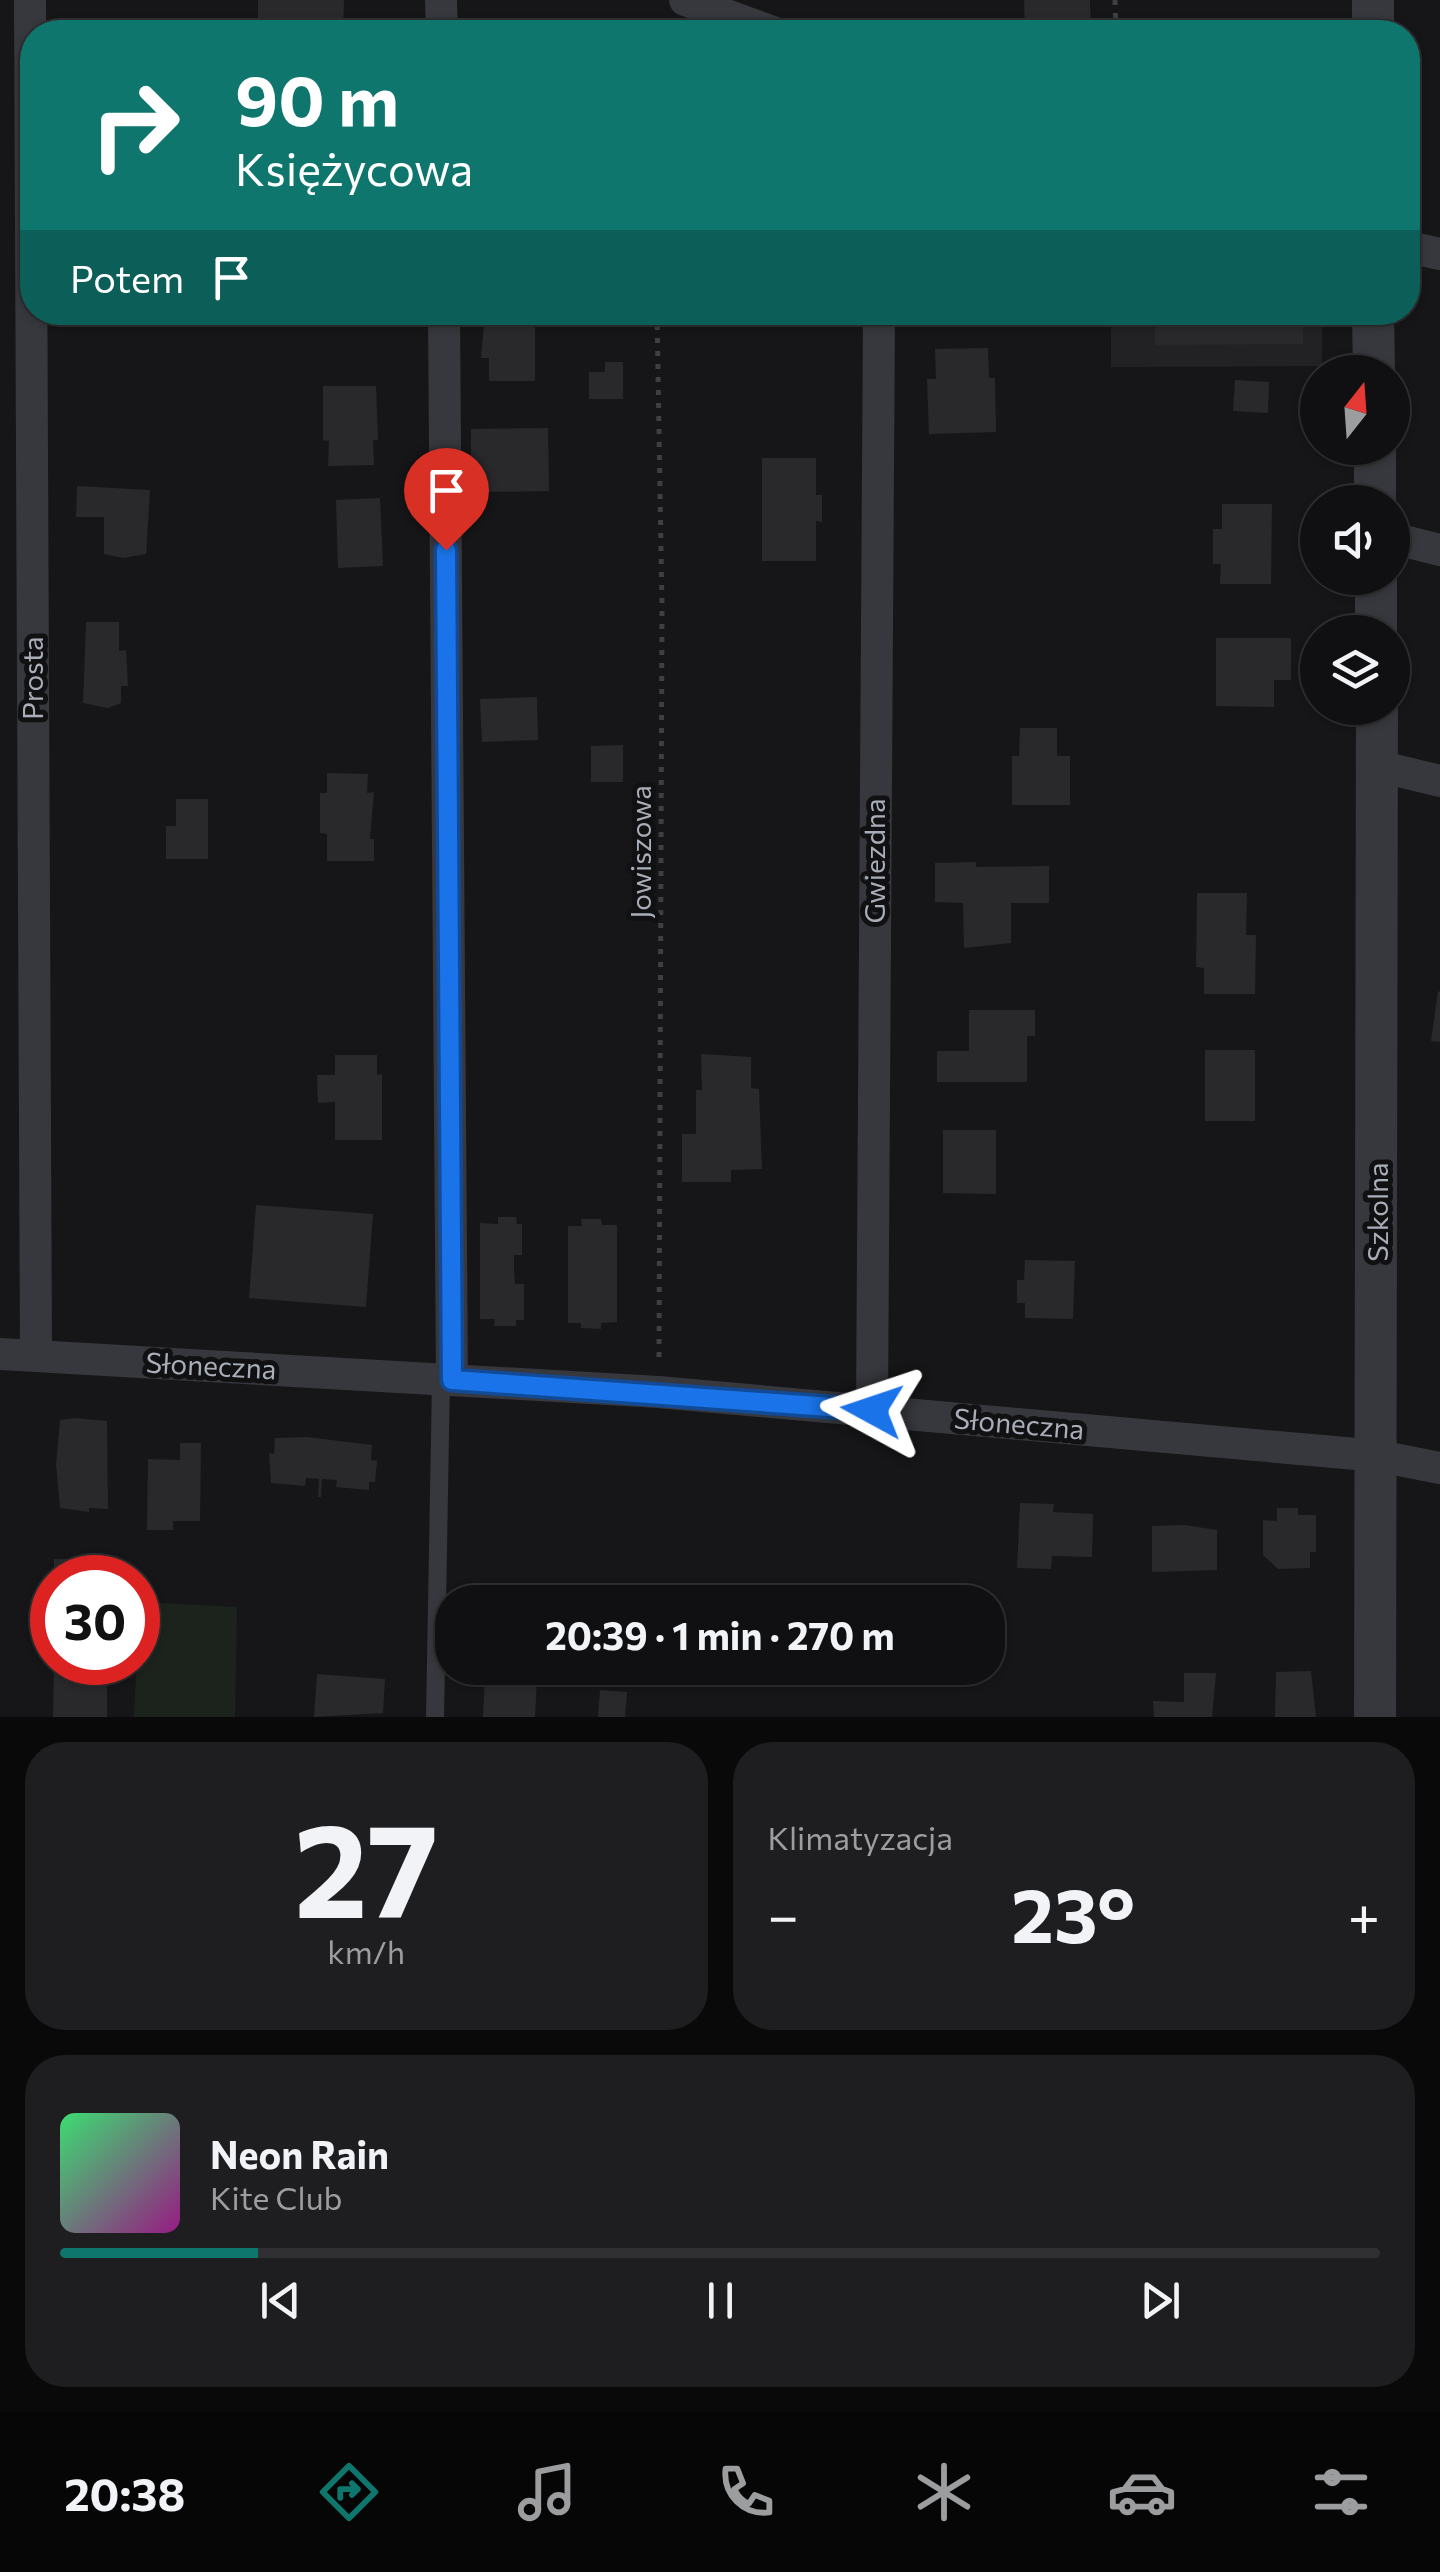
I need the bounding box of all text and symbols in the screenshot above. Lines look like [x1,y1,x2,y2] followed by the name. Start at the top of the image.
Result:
[235,55,399,140] text: 90 m
[70,60,200,190] icon: right
[235,140,473,195] text: Księżycowa
[204,250,259,305] icon: arrive
[70,254,184,301] text: Potem
[1300,355,1410,465] north arrow
[1300,355,1410,725] map controls
[404,448,489,551] pin
[419,463,474,518] icon: arrive
[1300,485,1410,595] button: sound
[1300,615,1410,725] button: layers
[15,636,49,720] street label: Prosta
[623,785,657,919] street label: Jowiszowa
[857,798,891,924] street label: Gwiezdna
[1360,1162,1394,1262] street label: Szkolna
[145,1345,277,1385] street label: Słoneczna
[820,1358,924,1462] position arrow
[952,1400,1086,1446] street label: Słoneczna
[30,1555,160,1685] speed limit sign: 30
[545,1611,895,1658] text: 20:39 · 1 min · 270 m
[294,1786,439,1945] text: 27
[768,1817,953,1857] text: Klimatyzacja
[1011,1867,1135,1958] text: 23°
[768,1880,799,1947] text: −
[1348,1880,1380,1947] text: +
[327,1931,405,1971] text: km/h
[210,2130,389,2177] text: Neon Rain
[210,2177,342,2217] text: Kite Club
[253,2273,308,2328] icon: previous
[693,2273,748,2328] icon: pause
[1133,2273,1188,2328] icon: next
[314,2457,384,2527] icon: directions
[512,2457,582,2527] icon: music
[711,2457,781,2527] icon: phone
[909,2457,979,2527] icon: climate
[1107,2457,1177,2527] icon: car
[1306,2457,1376,2527] icon: filters
[64,2465,185,2520] text: 20:38

